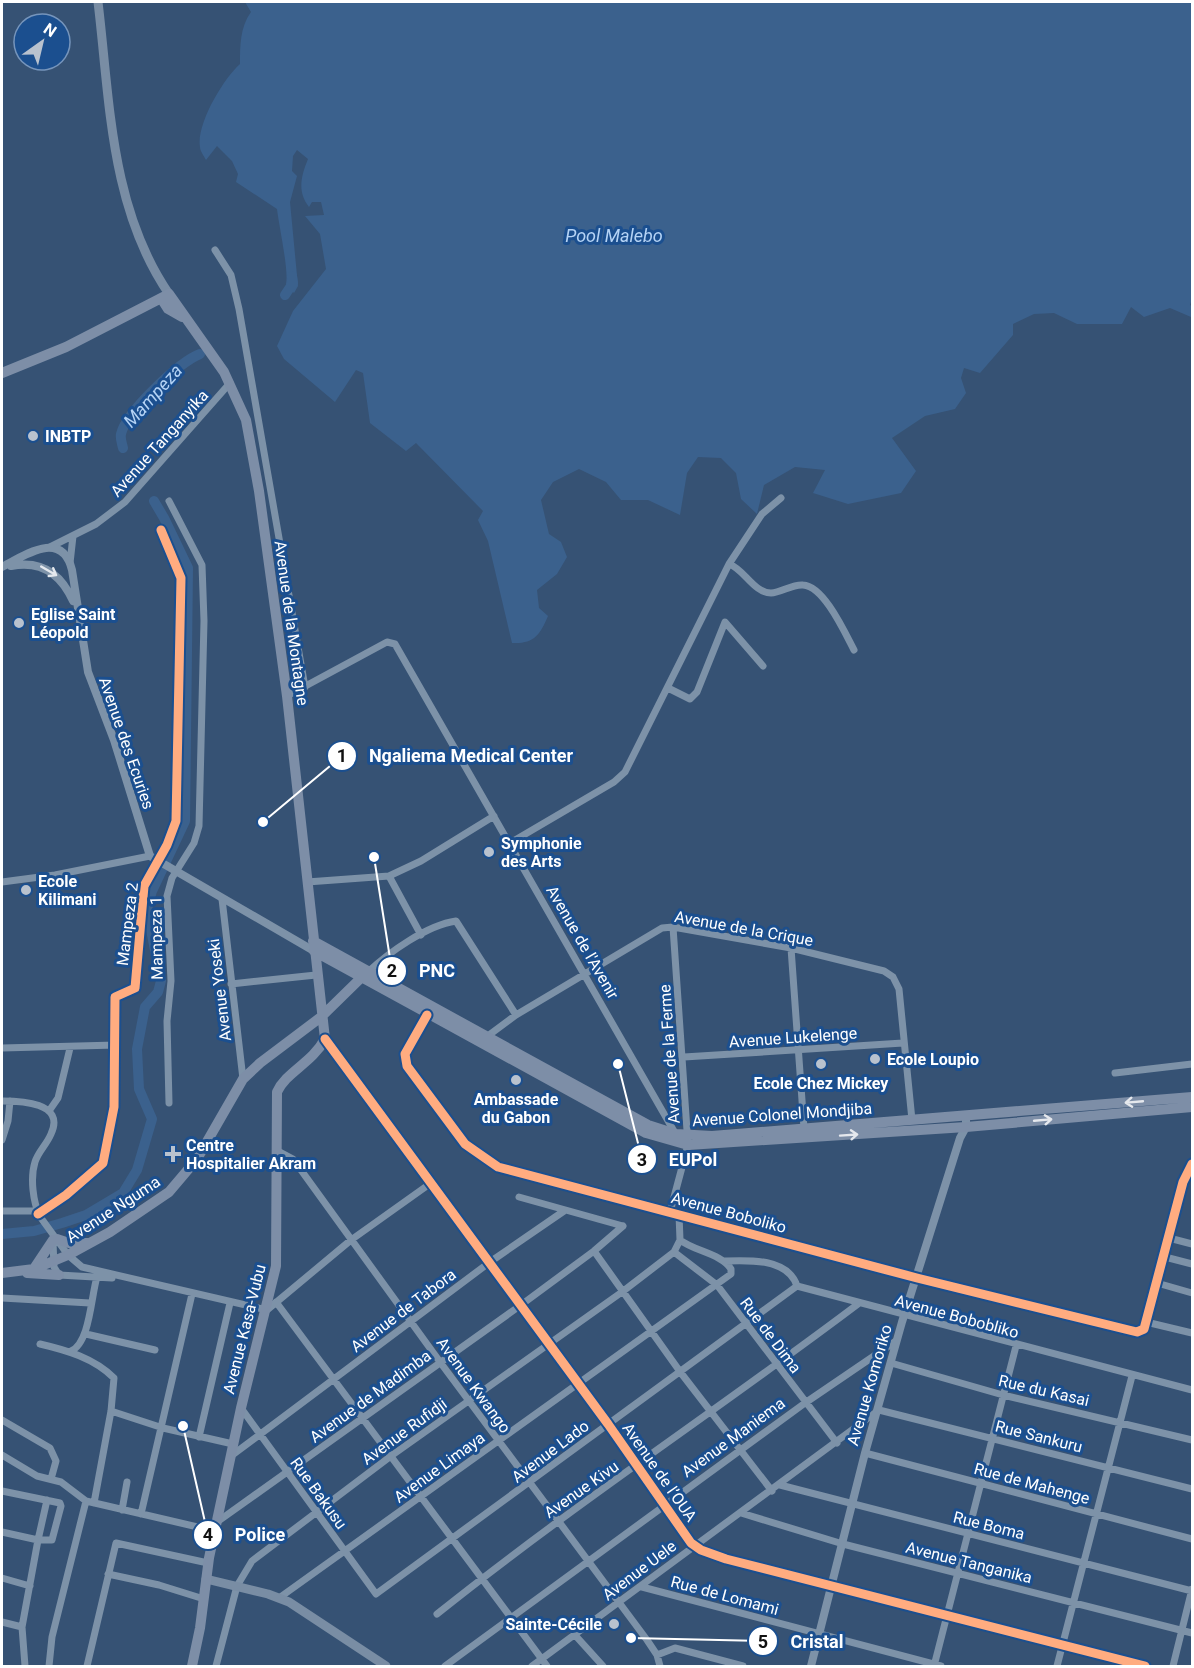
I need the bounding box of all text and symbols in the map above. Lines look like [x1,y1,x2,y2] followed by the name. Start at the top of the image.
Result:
[12,12,72,72] north arrow
[40,19,60,41] text: N
[565,225,663,246] water label: Pool Malebo
[119,360,186,431] water label: Mampeza
[106,386,212,501] street label: Avenue Tanganyika
[45,427,91,446] place label: INBTP
[26,429,40,443] marker: INBTP
[271,539,312,707] street label: Avenue de la Montagne
[40,565,57,577] one-way arrow
[31,605,116,642] place label: Eglise Saint Léopold
[12,616,26,630] marker: Eglise Saint Léopold
[95,675,158,812] street label: Avenue des Ecuries
[327,738,585,774] callout: Ngaliema Medical Center
[337,745,347,766] text: 1
[369,745,573,766] text: Ngaliema Medical Center
[501,834,582,871] place label: Symphonie des Arts
[482,845,496,859] marker: Symphonie des Arts
[38,872,97,909] place label: Ecole Kilimani
[113,881,142,967] street label: Mampeza 2
[542,882,623,1003] street label: Avenue de l'Avenir
[19,883,33,897] marker: Ecole Kilimani
[146,896,167,980] street label: Mampeza 1
[673,907,815,950] street label: Avenue de la Crique
[204,938,235,1042] street label: Avenue Yoseki
[377,953,467,989] callout: PNC
[387,960,397,981] text: 2
[419,960,455,981] text: PNC
[655,984,684,1124] street label: Avenue de la Ferme
[728,1024,858,1051] street label: Avenue Lukelenge
[887,1050,979,1069] place label: Ecole Loupio
[868,1052,882,1066] marker: Ecole Loupio
[814,1057,828,1071] marker: Ecole Chez Mickey
[509,1073,523,1087] marker: Ambassade du Gabon
[754,1074,889,1093] place label: Ecole Chez Mickey
[474,1090,559,1127] place label: Ambassade du Gabon
[1125,1097,1145,1108] one-way arrow
[691,1099,873,1130] street label: Avenue Colonel Mondjiba
[1033,1114,1053,1125] one-way arrow
[838,1129,858,1140] one-way arrow
[186,1136,316,1173] place label: Centre Hospitalier Akram
[627,1141,729,1177] callout: EUPol
[164,1145,182,1163] marker: Centre Hospitalier Akram
[637,1149,647,1170] text: 3
[669,1149,717,1170] text: EUPol
[63,1172,164,1247] street label: Avenue Nguma
[669,1188,789,1237] street label: Avenue Boboliko
[219,1262,270,1396] street label: Avenue Kasa-Vubu
[347,1265,460,1356] street label: Avenue de Tabora
[893,1291,1021,1342] street label: Avenue Bobobliko
[736,1294,805,1377] street label: Rue de Dima
[843,1322,896,1448] street label: Avenue Komoriko
[433,1334,515,1437] street label: Avenue Kwango
[306,1346,435,1447] street label: Avenue de Madimba
[997,1371,1091,1410] street label: Rue du Kasai
[358,1394,451,1469] street label: Avenue Rufidji
[678,1394,789,1481] street label: Avenue Maniema
[508,1416,593,1487] street label: Avenue Lado
[993,1416,1085,1457] street label: Rue Sankuru
[618,1419,701,1526] street label: Avenue de l’OUA
[390,1428,488,1507] street label: Avenue Limaya
[286,1454,351,1533] street label: Rue Bakusu
[540,1457,622,1522] street label: Avenue Kivu
[972,1459,1092,1508] street label: Rue de Mahenge
[951,1507,1027,1544] street label: Rue Boma
[193,1517,297,1553] callout: Police
[203,1524,213,1545] text: 4
[235,1524,285,1545] text: Police
[599,1536,680,1604] street label: Avenue Uele
[904,1538,1034,1587] street label: Avenue Tanganika
[669,1572,781,1619] street label: Rue de Lomami
[505,1615,602,1634] place label: Sainte-Cécile
[607,1617,621,1631] marker: Sainte-Cécile
[748,1623,855,1659] callout: Cristal
[758,1631,768,1652] text: 5
[791,1631,843,1652] text: Cristal

